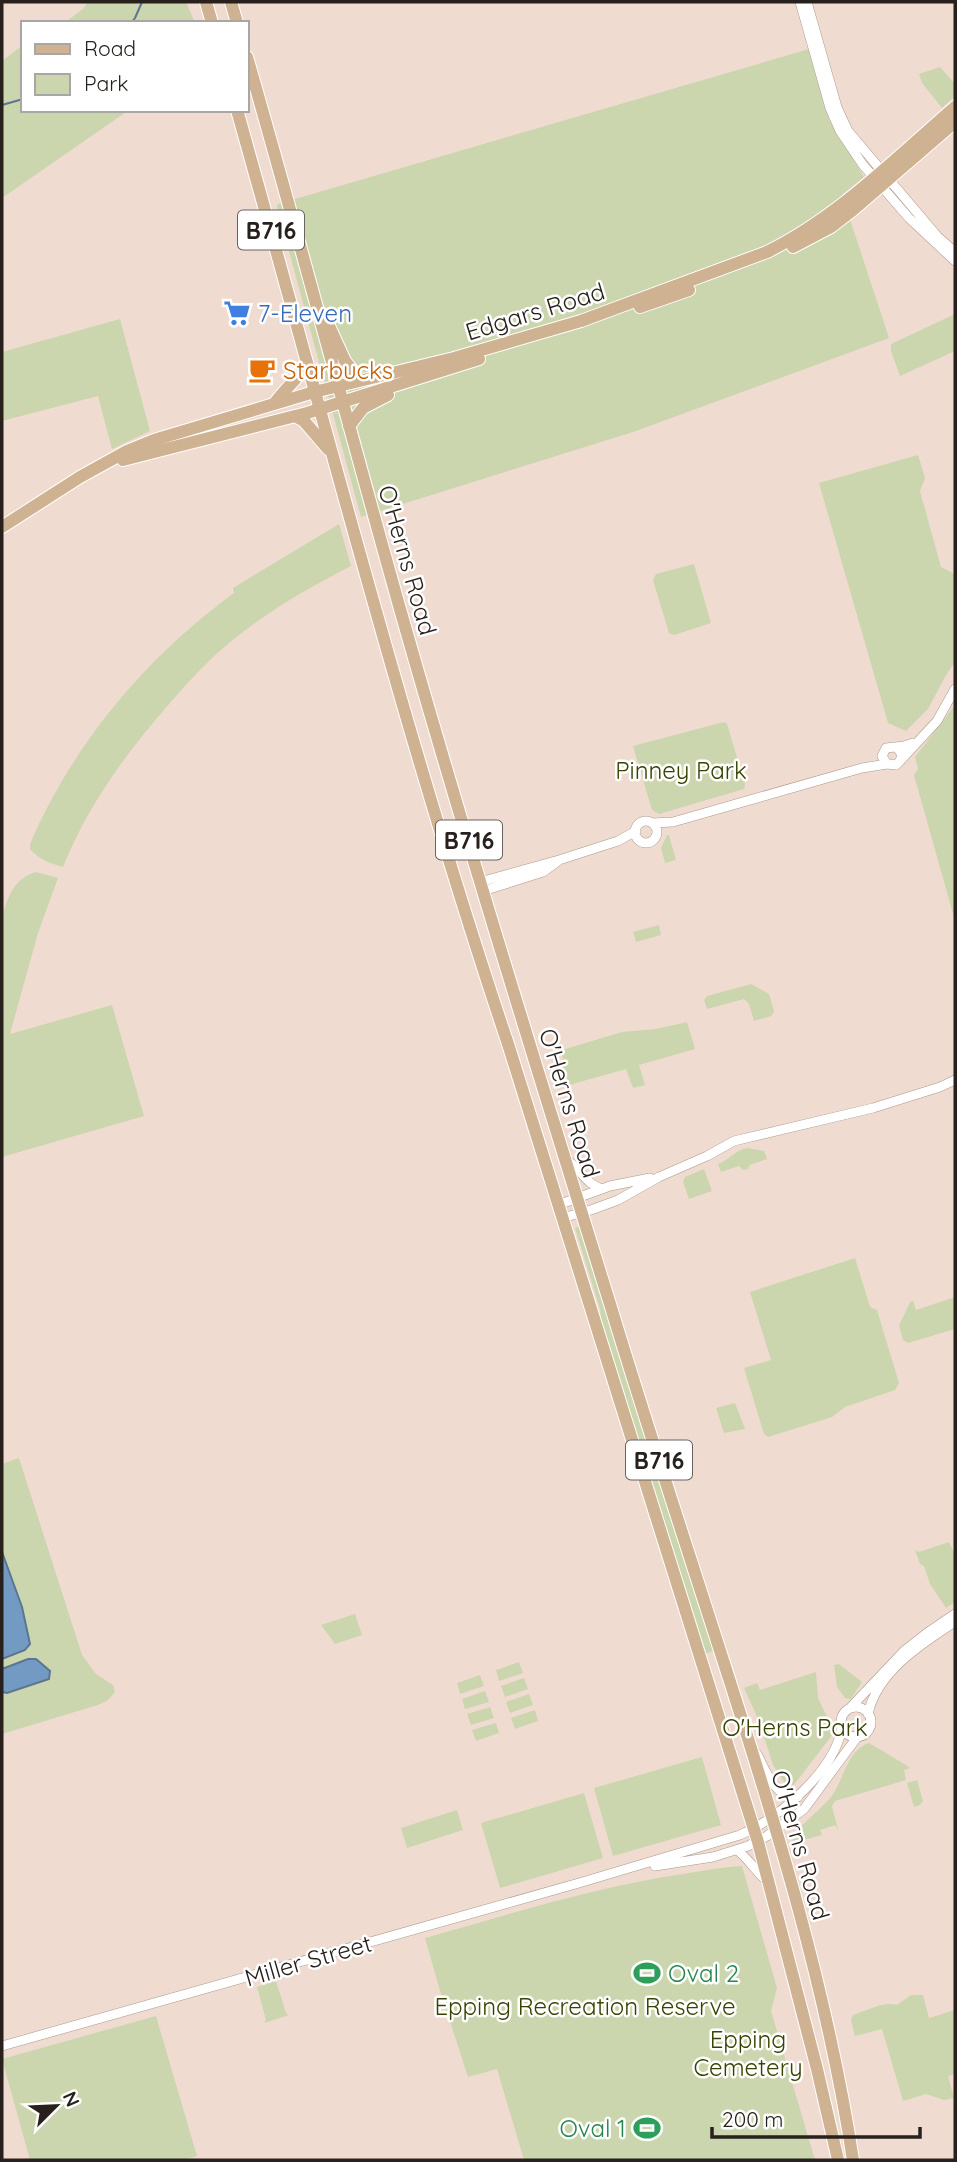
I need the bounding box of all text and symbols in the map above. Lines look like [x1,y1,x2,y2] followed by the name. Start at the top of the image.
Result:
[21,21,248,112] legend
[84,35,136,61] text: Road
[84,70,128,96] text: Park
[238,210,304,249] road number: B716
[462,276,608,346] street label: Edgars Road
[222,298,252,328] supermarket icon: 7-Eleven
[258,298,352,328] place label: 7-Eleven
[247,355,277,385] cafe icon: Starbucks
[283,355,393,385] place label: Starbucks
[372,482,444,638] street label: O'Herns Road
[615,755,747,785] park label: Pinney Park
[436,820,502,860] road number: B716
[533,1025,607,1181] street label: O'Herns Road
[626,1441,692,1480] road number: B716
[722,1712,868,1742] park label: O'Herns Park
[765,1767,837,1923] street label: O'Herns Road
[241,1928,375,1992] street label: Miller Street
[632,1958,662,1988] sports icon: Oval 2
[668,1958,739,1988] place label: Oval 2
[434,1991,736,2021] park label: Epping Recreation Reserve
[693,2024,803,2082] park label: Epping Cemetery
[21,2071,91,2141] north arrow
[58,2088,85,2110] text: N
[712,2096,920,2140] scale bar
[722,2106,784,2132] text: 200 m
[559,2113,626,2143] place label: Oval 1
[632,2113,662,2143] sports icon: Oval 1

